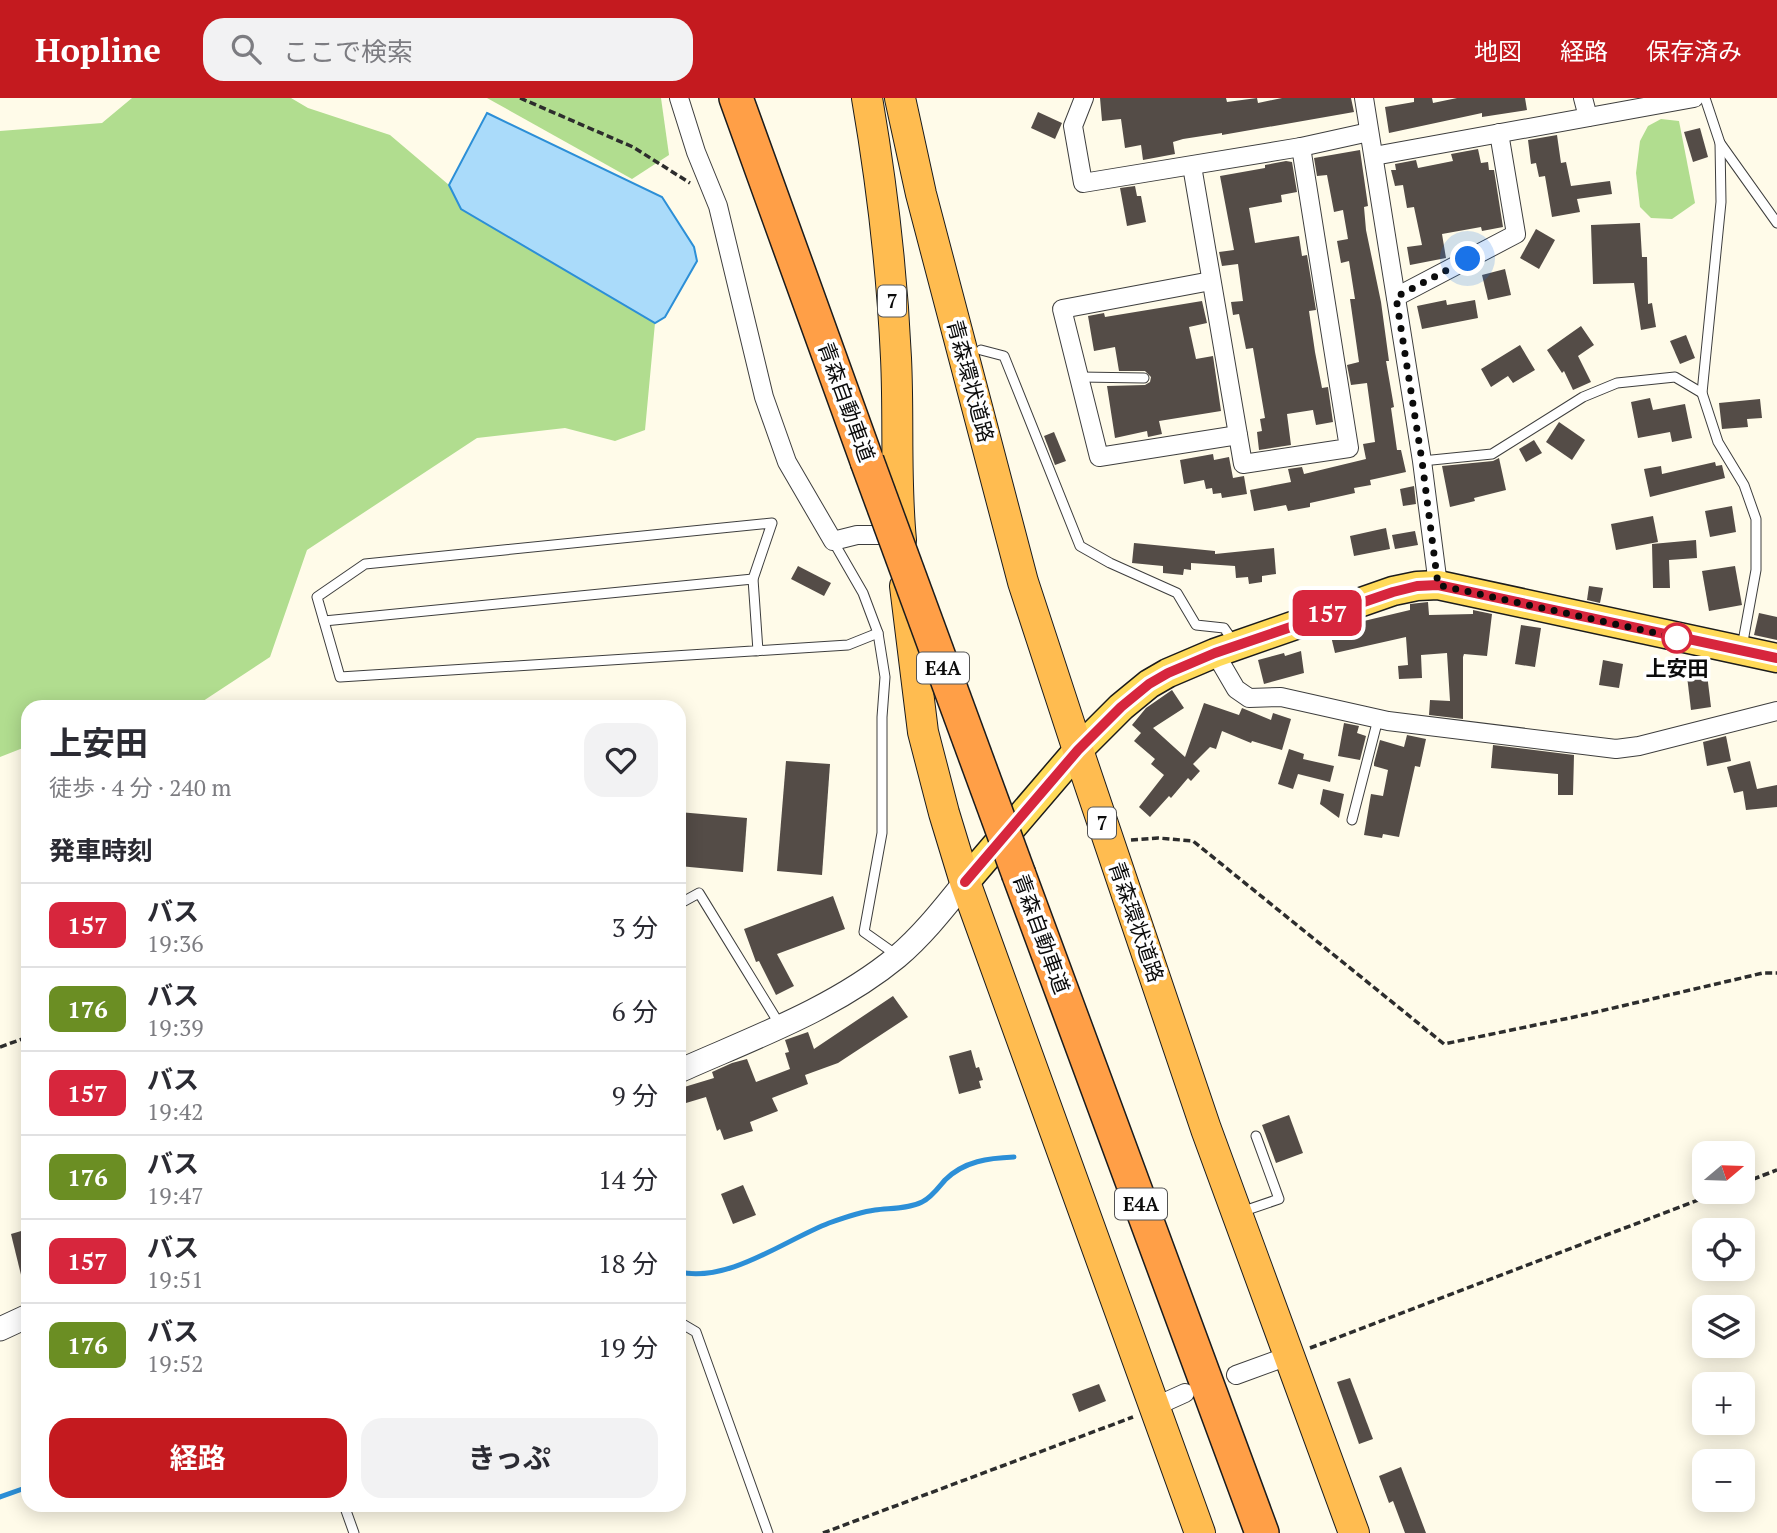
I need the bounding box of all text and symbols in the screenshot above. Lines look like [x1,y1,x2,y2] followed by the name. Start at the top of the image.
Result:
[203,18,693,81] search box
[35,28,161,71] text: Hopline
[227,30,265,68] icon: search
[283,34,413,68] text: ここで検索
[1474,35,1522,67] text: 地図
[1560,35,1608,67] text: 経路
[1646,35,1742,67] text: 保存済み
[1450,241,1485,276] your location
[878,286,906,316] road number: 7
[941,316,1001,445] street label: 青森環状道路
[812,338,882,466] street label: 青森自動車道
[1287,590,1367,636] line badge: 157
[1307,597,1347,629] text: 157
[1662,623,1692,653] marker: 上安田
[917,652,969,684] road number: E4A
[1646,654,1709,682] place label: 上安田
[49,721,148,764] text: 上安田
[584,723,658,797] button: heart
[49,772,231,803] text: 徒歩 · 4 分 · 240 m
[1088,808,1116,838] road number: 7
[49,833,153,867] text: 発車時刻
[1103,858,1171,986] street label: 青森環状道路
[1007,870,1077,998] street label: 青森自動車道
[147,894,199,928] text: バス
[67,909,108,941] text: 157
[612,910,658,944] text: 3 分
[147,928,204,959] text: 19:36
[147,978,199,1012] text: バス
[67,993,108,1025] text: 176
[612,994,658,1028] text: 6 分
[147,1012,204,1043] text: 19:39
[147,1062,199,1096] text: バス
[67,1077,108,1109] text: 157
[612,1078,658,1112] text: 9 分
[147,1096,204,1127] text: 19:42
[1692,1141,1755,1204] north arrow
[1692,1141,1755,1512] map controls
[147,1146,199,1180] text: バス
[67,1161,108,1193] text: 176
[598,1162,658,1196] text: 14 分
[147,1180,204,1211] text: 19:47
[1115,1188,1167,1220] road number: E4A
[1692,1218,1755,1281] button: locate
[147,1230,199,1264] text: バス
[67,1245,108,1277] text: 157
[598,1246,658,1280] text: 18 分
[147,1264,204,1295] text: 19:51
[1692,1295,1755,1358] button: layers
[147,1314,199,1348] text: バス
[67,1329,108,1361] text: 176
[598,1330,658,1364] text: 19 分
[147,1348,204,1379] text: 19:52
[1692,1372,1755,1435] button: +
[49,1418,347,1498] button: 経路
[361,1418,658,1498] button: きっぷ
[1692,1449,1755,1512] button: −

